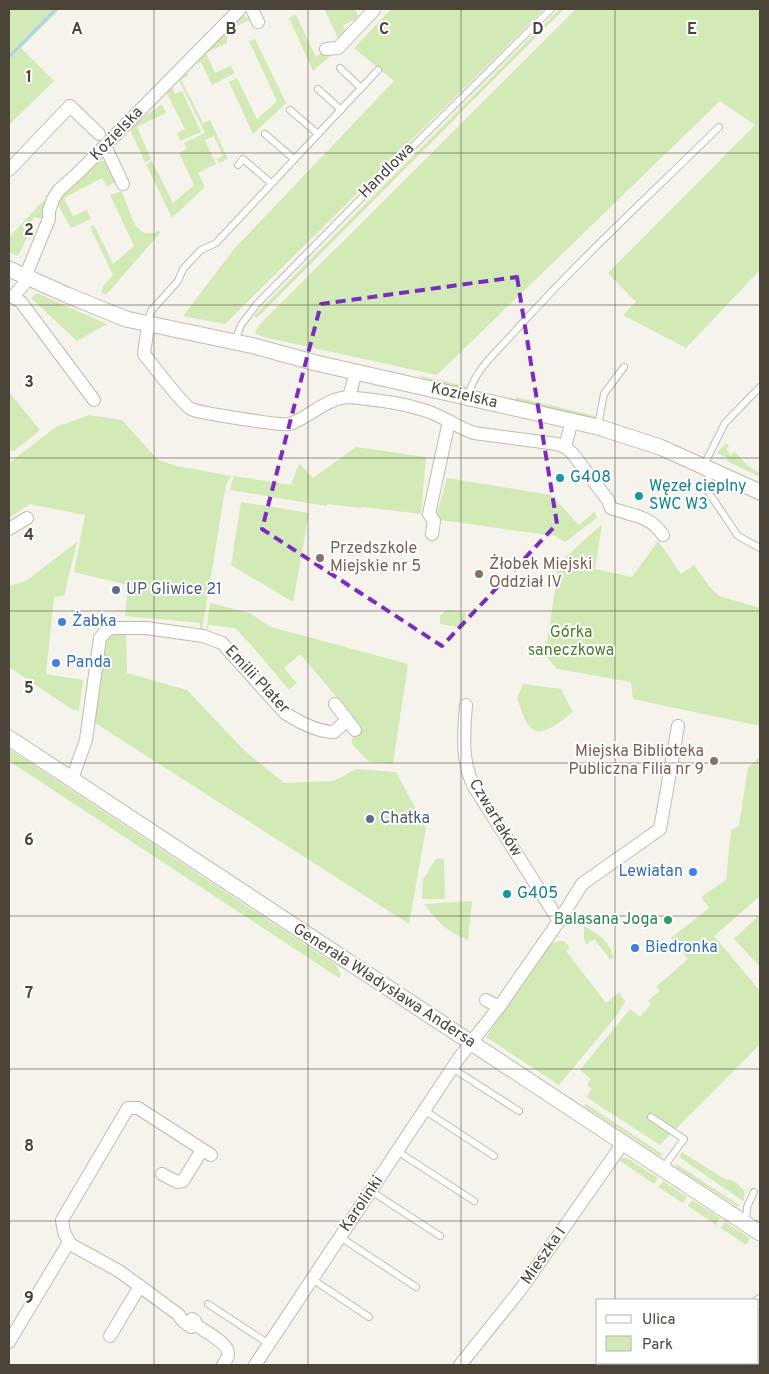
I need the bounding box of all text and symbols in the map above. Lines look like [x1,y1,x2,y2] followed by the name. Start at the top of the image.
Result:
[71,20,83,40] text: A
[225,20,237,40] text: B
[379,20,389,40] text: C
[532,20,544,40] text: D
[687,20,697,40] text: E
[26,68,32,88] text: 1
[86,103,148,165] street label: Kozielska
[355,139,419,203] street label: Handlowa
[24,221,34,241] text: 2
[24,373,34,393] text: 3
[429,379,499,413] street label: Kozielska
[570,468,611,488] place label: G408
[554,472,566,484] marker: G408
[649,477,747,515] place label: Węzeł cieplny SWC W3
[633,490,645,502] marker: Węzeł cieplny SWC W3
[24,526,34,546] text: 4
[330,539,421,577] place label: Przedszkole Miejskie nr 5
[314,552,326,564] marker: Przedszkole Miejskie nr 5
[489,554,592,593] place label: Żłobek Miejski Oddział IV
[473,568,485,580] marker: Żłobek Miejski Oddział IV
[126,580,222,600] place label: UP Gliwice 21
[110,584,122,596] marker: UP Gliwice 21
[72,611,116,632] place label: Żabka
[56,616,68,628] marker: Żabka
[528,623,614,661] park label: Górka saneczkowa
[220,642,294,718] street label: Emilii Plater
[66,653,111,673] place label: Panda
[50,657,62,669] marker: Panda
[24,679,34,699] text: 5
[568,742,704,780] place label: Miejska Biblioteka Publiczna Filia nr 9
[708,755,720,767] marker: Miejska Biblioteka Publiczna Filia nr 9
[464,775,526,861] street label: Czwartaków
[380,809,430,829] place label: Chatka
[364,813,376,825] marker: Chatka
[24,831,34,851] text: 6
[618,862,683,882] place label: Lewiatan
[687,866,699,878] marker: Lewiatan
[517,884,558,904] place label: G405
[501,888,513,900] marker: G405
[554,910,658,930] place label: Balasana Joga
[662,914,674,926] marker: Balasana Joga
[289,919,479,1053] street label: Generała Władysława Andersa
[645,938,718,958] place label: Biedronka
[629,942,641,954] marker: Biedronka
[25,984,33,1004] text: 7
[24,1137,34,1157] text: 8
[336,1172,388,1236] street label: Karolinki
[517,1223,571,1289] street label: Mieszka I
[24,1289,34,1309] text: 9
[596,1299,759,1364] legend
[642,1311,675,1330] text: Ulica
[642,1336,673,1355] text: Park

